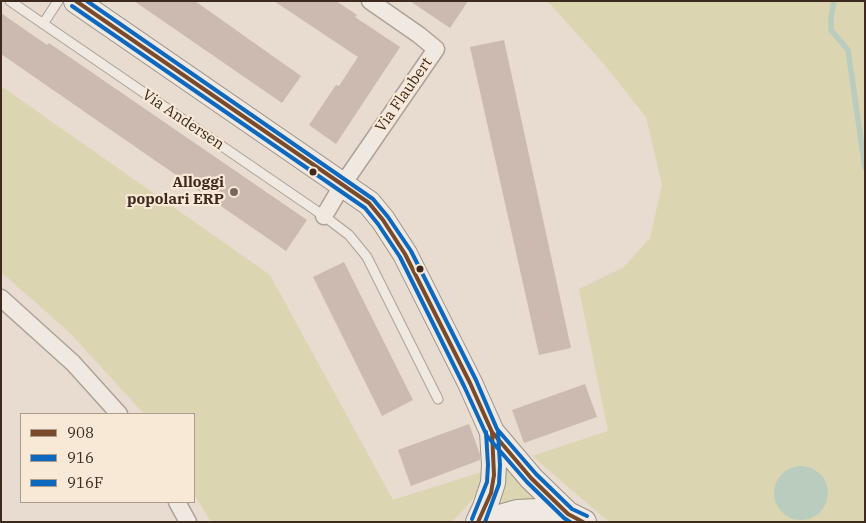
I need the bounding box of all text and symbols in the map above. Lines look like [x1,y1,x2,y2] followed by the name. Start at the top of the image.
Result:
[372,54,436,136] street label: Via Flaubert
[139,86,227,154] street label: Via Andersen
[308,167,318,177] unlabelled marker
[127,174,224,209] place label: Alloggi popolari ERP
[228,186,240,198] marker: Alloggi popolari ERP
[415,264,425,274] unlabelled marker
[20,413,195,503] legend
[67,423,94,442] text: 908
[67,448,94,467] text: 916
[67,473,103,492] text: 916F

